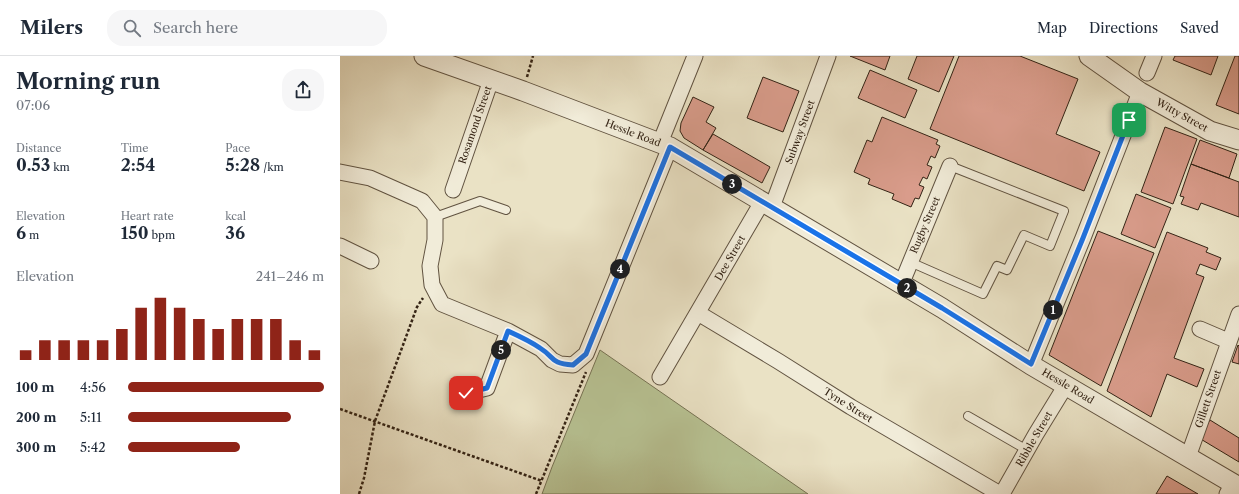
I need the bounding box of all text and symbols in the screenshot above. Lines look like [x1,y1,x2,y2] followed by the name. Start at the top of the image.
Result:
[107,10,387,46] search box
[20,16,83,39] text: Milers
[121,17,143,39] icon: search
[153,18,238,37] text: Search here
[1037,19,1067,37] text: Map
[1089,19,1158,37] text: Directions
[1180,19,1219,37] text: Saved
[16,68,160,95] text: Morning run
[282,69,324,111] button: share
[456,84,495,166] street label: Rosamond Street
[1153,95,1211,135] street label: Witty Street
[16,97,50,113] text: 07:06
[782,98,818,166] street label: Subway Street
[1112,103,1146,137] pin
[1118,109,1140,131] icon: arrive
[603,116,663,150] street label: Hessle Road
[16,141,62,155] text: Distance
[121,141,148,155] text: Time
[225,141,250,155] text: Pace
[16,155,50,175] text: 0.53
[121,155,155,175] text: 2:54
[225,155,260,175] text: 5:28
[50,160,70,174] text: km
[260,160,284,174] text: /km
[722,174,742,194] pin: 3
[729,177,735,191] text: 3
[907,194,943,256] street label: Rugby Street
[16,209,65,223] text: Elevation
[121,209,174,223] text: Heart rate
[225,209,246,223] text: kcal
[16,223,26,243] text: 6
[121,223,149,243] text: 150
[225,223,245,243] text: 36
[26,228,39,242] text: m
[149,228,175,242] text: bpm
[712,233,748,283] street label: Dee Street
[610,259,630,279] pin: 4
[617,262,623,276] text: 4
[16,268,74,284] text: Elevation
[256,268,324,284] text: 241–246 m
[897,278,917,298] pin: 2
[904,281,910,295] text: 2
[1043,300,1063,320] pin: 1
[1051,303,1055,317] text: 1
[491,340,511,360] pin: 5
[498,343,504,357] text: 5
[1040,365,1096,407] street label: Hessle Road
[1192,368,1224,430] street label: Gillett Street
[449,376,483,410] pin
[16,379,55,395] text: 100 m
[80,379,106,395] text: 4:56
[455,382,477,404] icon: check
[821,385,875,425] street label: Tyne Street
[16,409,56,425] text: 200 m
[80,409,102,425] text: 5:11
[1013,409,1055,469] street label: Ribble Street
[16,439,56,455] text: 300 m
[80,439,106,455] text: 5:42

